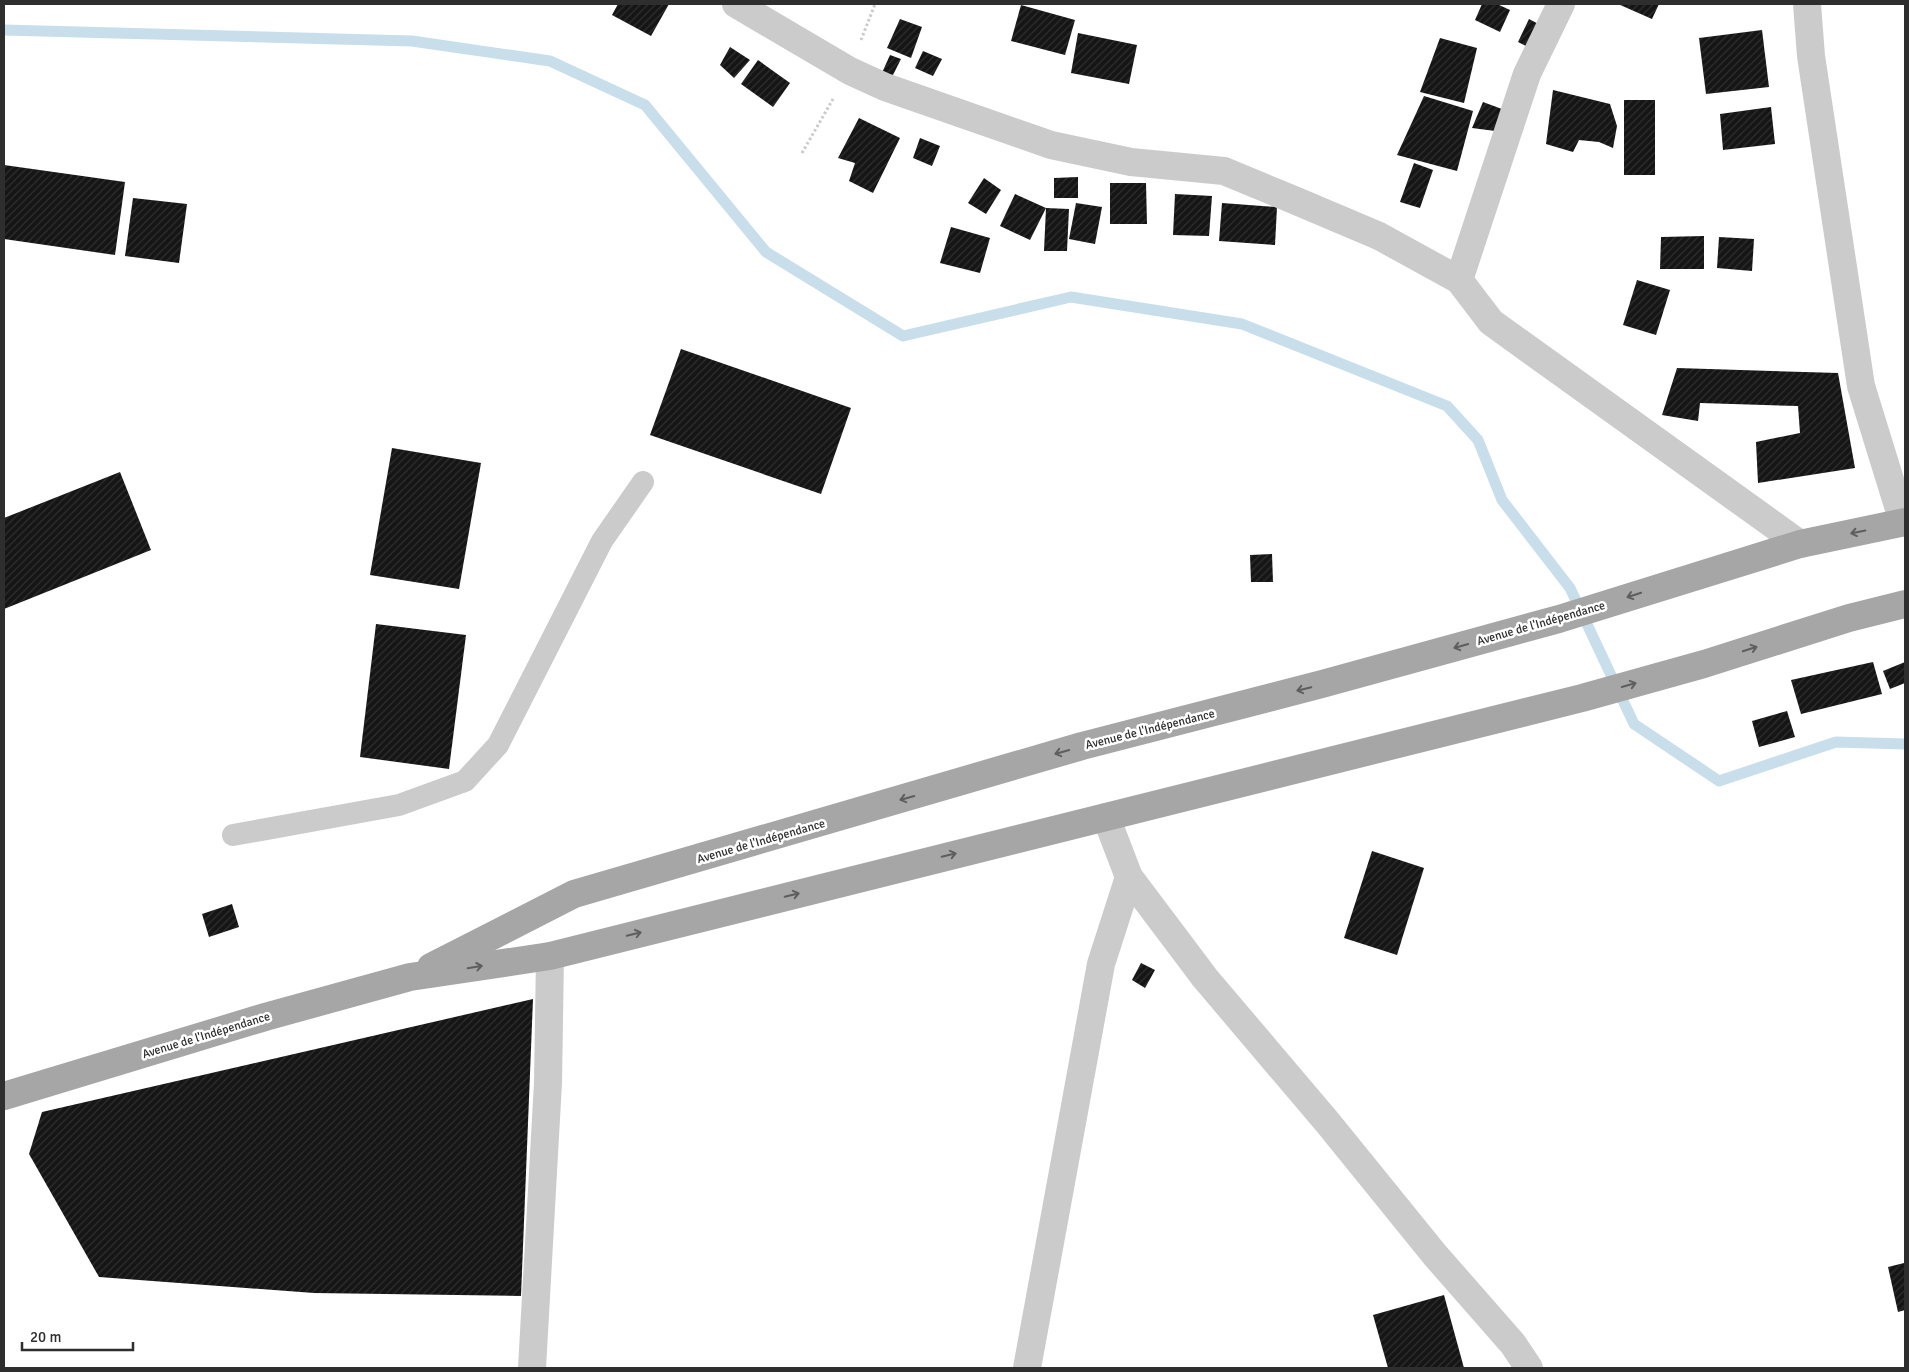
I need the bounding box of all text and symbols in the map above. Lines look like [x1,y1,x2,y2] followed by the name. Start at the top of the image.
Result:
[1850,528,1866,537] one-way arrow
[1627,590,1643,600] one-way arrow
[1475,598,1607,649] street label: Avenue de l'Indépendance
[1453,642,1469,651] one-way arrow
[1742,644,1758,654] one-way arrow
[1620,680,1636,689] one-way arrow
[1297,685,1313,694] one-way arrow
[1084,706,1216,753] street label: Avenue de l'Indépendance
[1055,748,1071,758] one-way arrow
[899,794,915,804] one-way arrow
[695,816,827,867] street label: Avenue de l'Indépendance
[941,850,957,860] one-way arrow
[783,890,799,899] one-way arrow
[625,929,641,939] one-way arrow
[467,962,483,972] one-way arrow
[140,1009,272,1062] street label: Avenue de l'Indépendance
[22,1320,134,1352] scale bar
[30,1328,61,1346] text: 20 m

